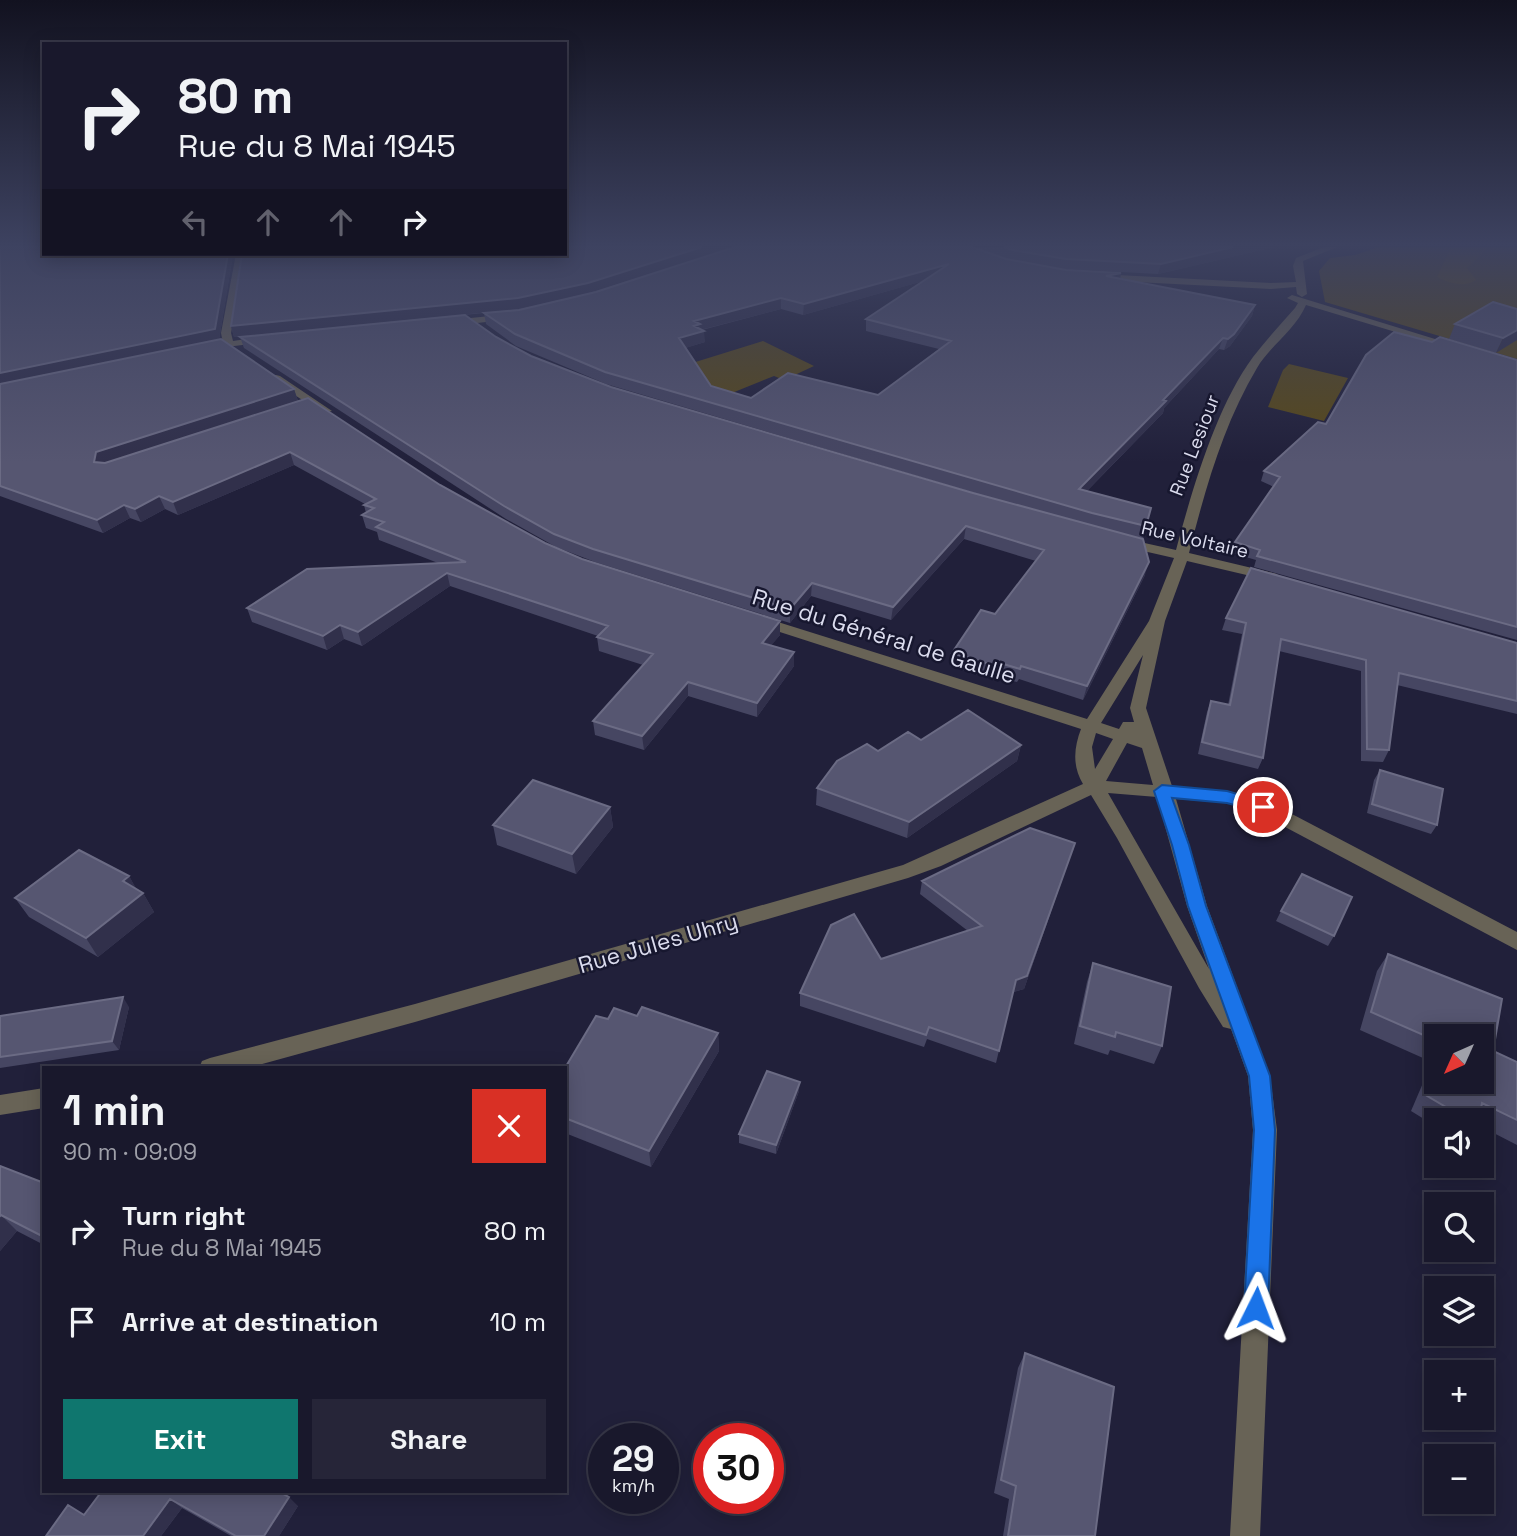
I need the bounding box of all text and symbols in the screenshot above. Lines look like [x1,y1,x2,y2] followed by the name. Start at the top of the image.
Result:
[178,65,293,127] text: 80 m
[63,70,154,161] icon: right
[178,126,456,166] text: Rue du 8 Mai 1945
[176,203,214,241] icon: left
[249,203,287,241] icon: ahead
[322,203,360,241] icon: ahead
[395,203,433,241] icon: right
[1164,391,1225,499] street label: Rue Lesiour
[1139,515,1251,564] street label: Rue Voltaire
[749,582,1019,690] street label: Rue du Général de Gaulle
[1233,777,1293,837] pin
[1244,788,1282,826] icon: arrive
[575,906,741,980] street label: Rue Jules Uhry
[1424,1024,1494,1094] north arrow
[1424,1024,1494,1514] map controls
[63,1084,166,1137] text: 1 min
[472,1089,546,1163] button: close
[1424,1108,1494,1178] button: sound
[63,1137,197,1167] text: 90 m · 09:09
[1424,1192,1494,1262] button: search
[122,1199,246,1233] text: Turn right
[63,1212,101,1250] icon: right
[484,1214,546,1248] text: 80 m
[122,1233,322,1263] text: Rue du 8 Mai 1945
[1219,1271,1293,1345] position arrow
[1424,1276,1494,1346] button: layers
[63,1303,101,1341] icon: arrive
[122,1305,379,1339] text: Arrive at destination
[489,1305,546,1339] text: 10 m
[1424,1360,1494,1430] button: +
[63,1399,298,1479] button: Exit
[312,1399,546,1479] button: Share
[693,1423,784,1514] speed limit sign: 30
[612,1437,655,1481] text: 29
[1424,1444,1494,1514] button: −
[612,1474,655,1497] text: km/h

